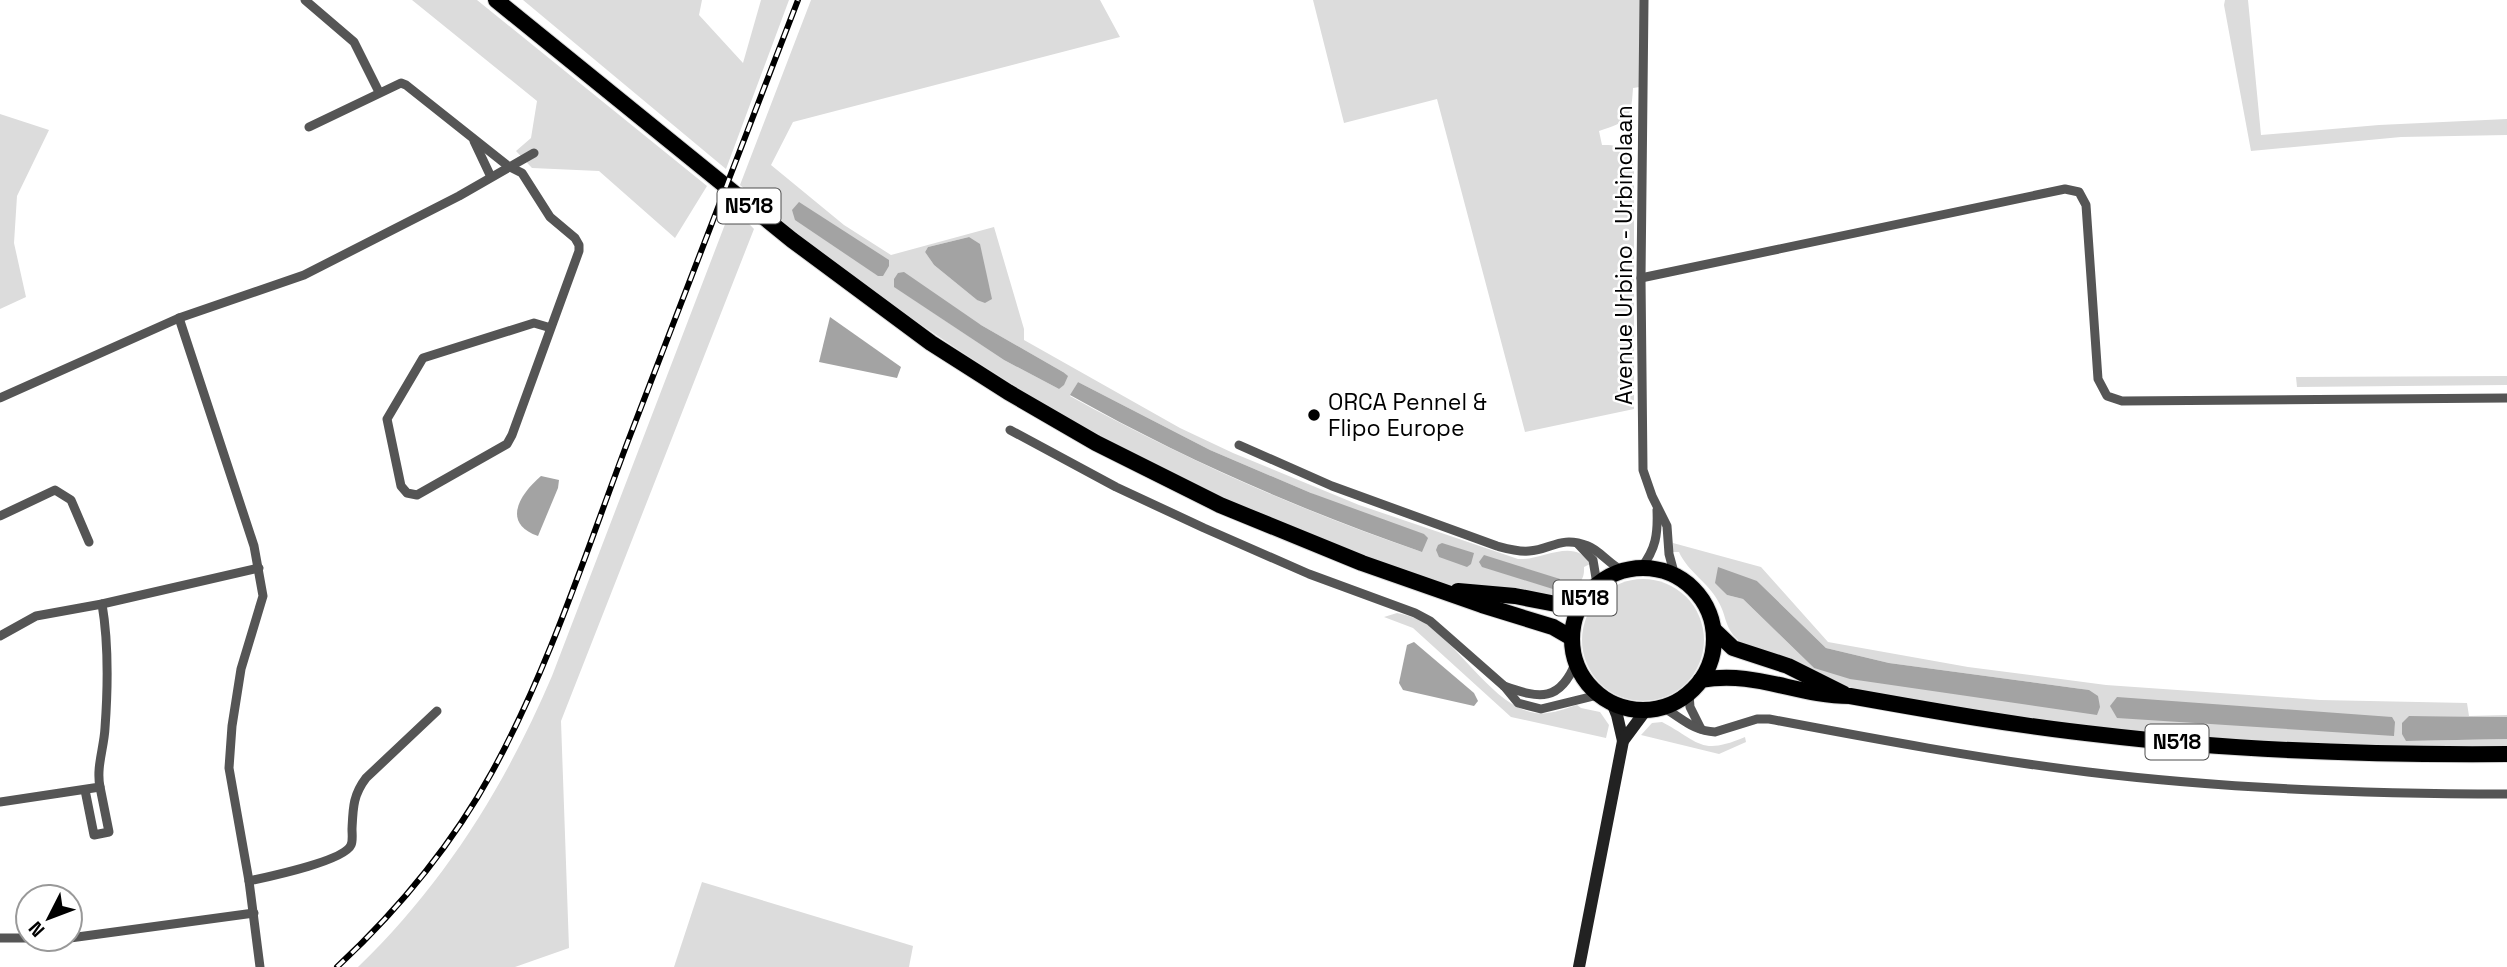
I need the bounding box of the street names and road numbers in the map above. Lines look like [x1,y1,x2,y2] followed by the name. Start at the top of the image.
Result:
[1609,105,1639,405] street label: Avenue Urbino - Urbinolaan
[718,188,780,224] road number: N518
[1554,580,1616,616] road number: N518
[2146,724,2208,760] road number: N518

